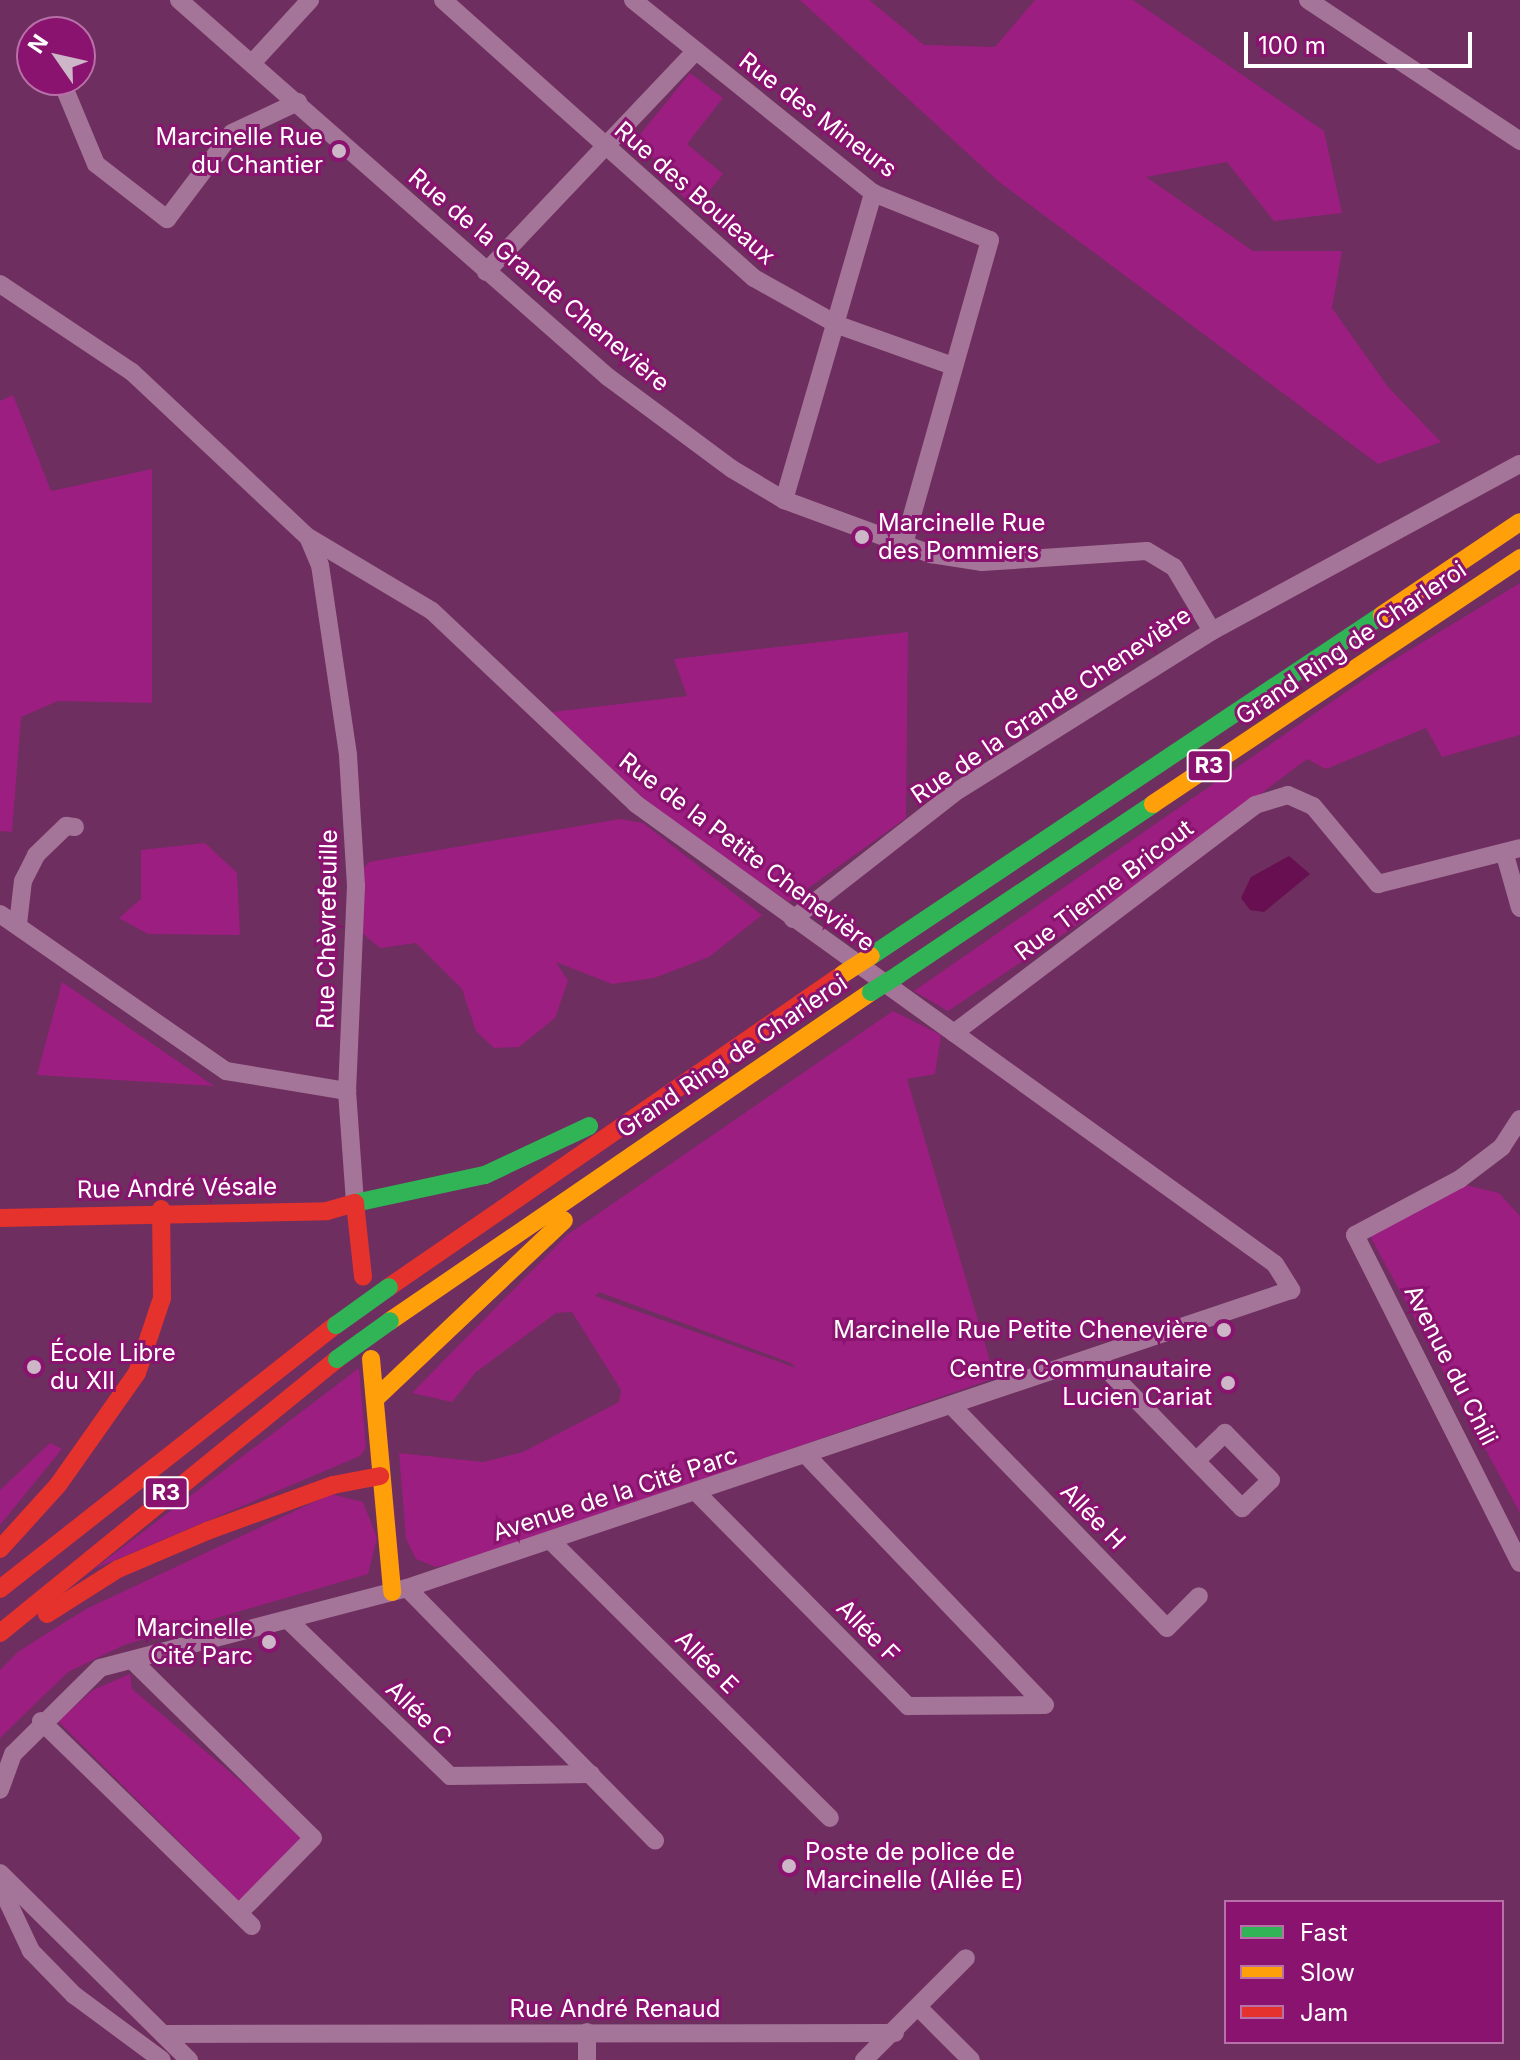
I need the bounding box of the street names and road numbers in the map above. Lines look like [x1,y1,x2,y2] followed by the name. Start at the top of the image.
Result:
[733,46,903,184] street label: Rue des Mineurs
[609,115,781,271] street label: Rue des Bouleaux
[403,163,675,397] street label: Rue de la Grande Chenevière
[1230,555,1472,731] street label: Grand Ring de Charleroi
[906,600,1196,810] street label: Rue de la Grande Chenevière
[614,746,880,958] street label: Rue de la Petite Chenevière
[1185,748,1233,784] road number: R3
[1009,814,1199,966] street label: Rue Tienne Bricout
[311,829,343,1029] street label: Rue Chèvrefeuille
[611,968,853,1144] street label: Grand Ring de Charleroi
[77,1172,277,1204] street label: Rue André Vésale
[1398,1280,1504,1450] street label: Avenue du Chili
[489,1441,741,1547] street label: Avenue de la Cité Parc
[142,1475,190,1511] road number: R3
[1055,1477,1131,1555] street label: Allée H
[831,1594,905,1668] street label: Allée F
[669,1624,745,1700] street label: Allée E
[380,1675,458,1751] street label: Allée C
[510,1995,720,2023] street label: Rue André Renaud

